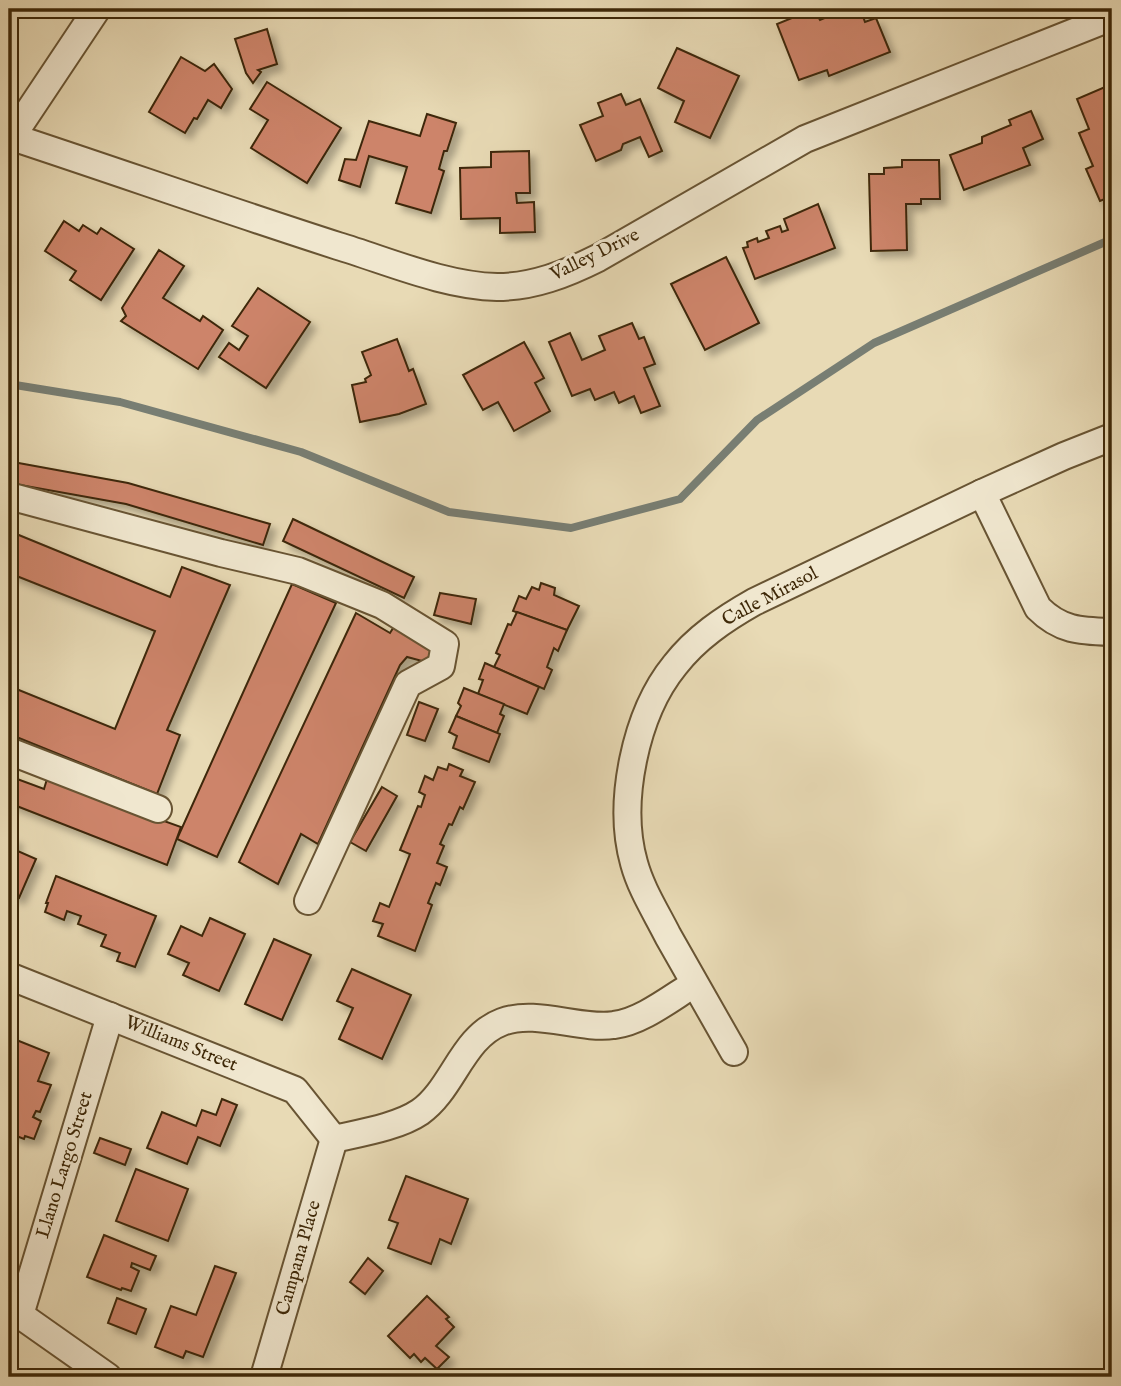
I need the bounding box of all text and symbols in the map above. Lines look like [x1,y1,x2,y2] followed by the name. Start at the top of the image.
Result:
[546,223,644,287] street label: Valley Drive
[718,561,823,632] street label: Calle Mirasol
[121,1010,241,1078] street label: Williams Street
[31,1088,99,1241] street label: Llano Largo Street
[271,1197,327,1318] street label: Campana Place

